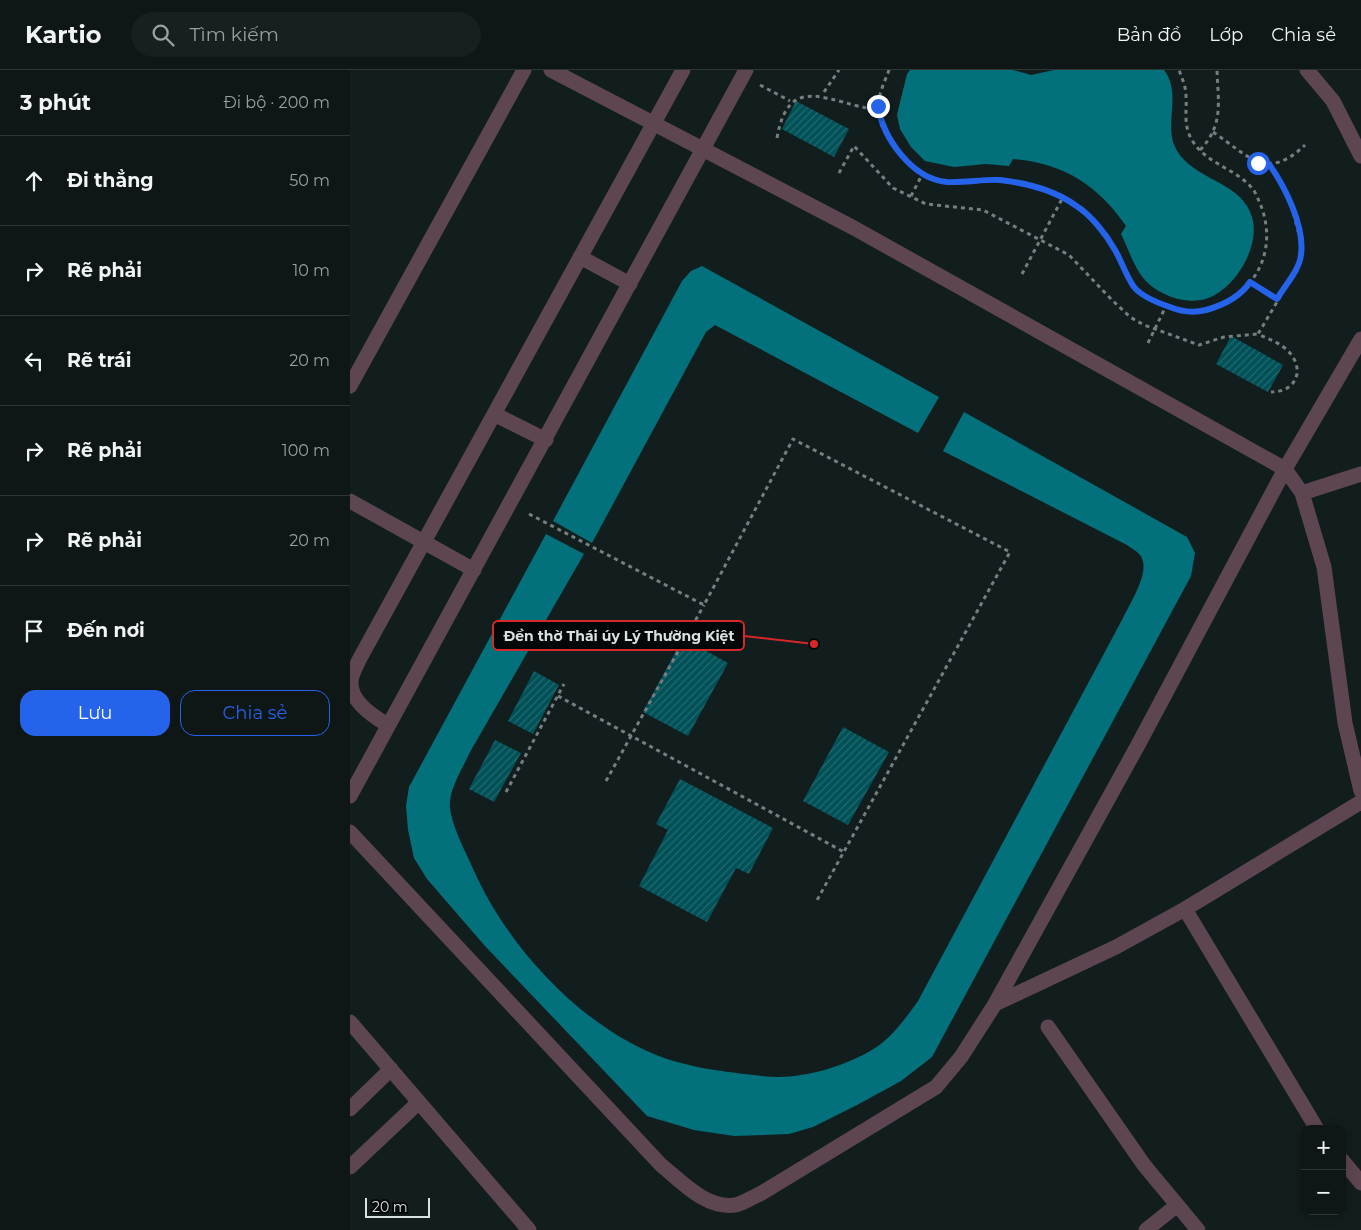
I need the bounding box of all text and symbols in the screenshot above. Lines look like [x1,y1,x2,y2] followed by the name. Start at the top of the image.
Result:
[131,12,481,57] search box
[25,20,101,49] text: Kartio
[149,21,177,49] icon: search
[189,23,279,46] text: Tìm kiếm
[1117,24,1181,46] text: Bản đồ
[1209,24,1243,46] text: Lớp
[1271,24,1336,46] text: Chia sẻ
[20,90,91,115] text: 3 phút
[224,93,330,112] text: Đi bộ · 200 m
[867,95,890,118] route end
[1247,152,1270,175] route start
[20,167,48,195] icon: ahead
[67,169,154,192] text: Đi thẳng
[289,171,330,190] text: 50 m
[20,257,48,285] icon: right
[67,259,142,282] text: Rẽ phải
[292,261,330,280] text: 10 m
[20,347,48,375] icon: left
[67,349,132,372] text: Rẽ trái
[289,351,330,370] text: 20 m
[20,437,48,465] icon: right
[67,439,142,462] text: Rẽ phải
[282,441,330,460] text: 100 m
[20,527,48,555] icon: right
[67,529,142,552] text: Rẽ phải
[289,531,330,550] text: 20 m
[20,617,48,645] icon: arrive
[67,619,145,642] text: Đến nơi
[493,621,744,650] callout: Đền thờ Thái úy Lý Thường Kiệt
[503,627,735,645] text: Đền thờ Thái úy Lý Thường Kiệt
[20,690,170,736] button: Lưu
[180,690,330,736] button: Chia sẻ
[1301,1125,1346,1215] map controls
[1301,1125,1346,1170] button: +
[1301,1170,1346,1215] button: −
[365,1195,430,1218] scale bar
[372,1198,408,1216] text: 20 m

